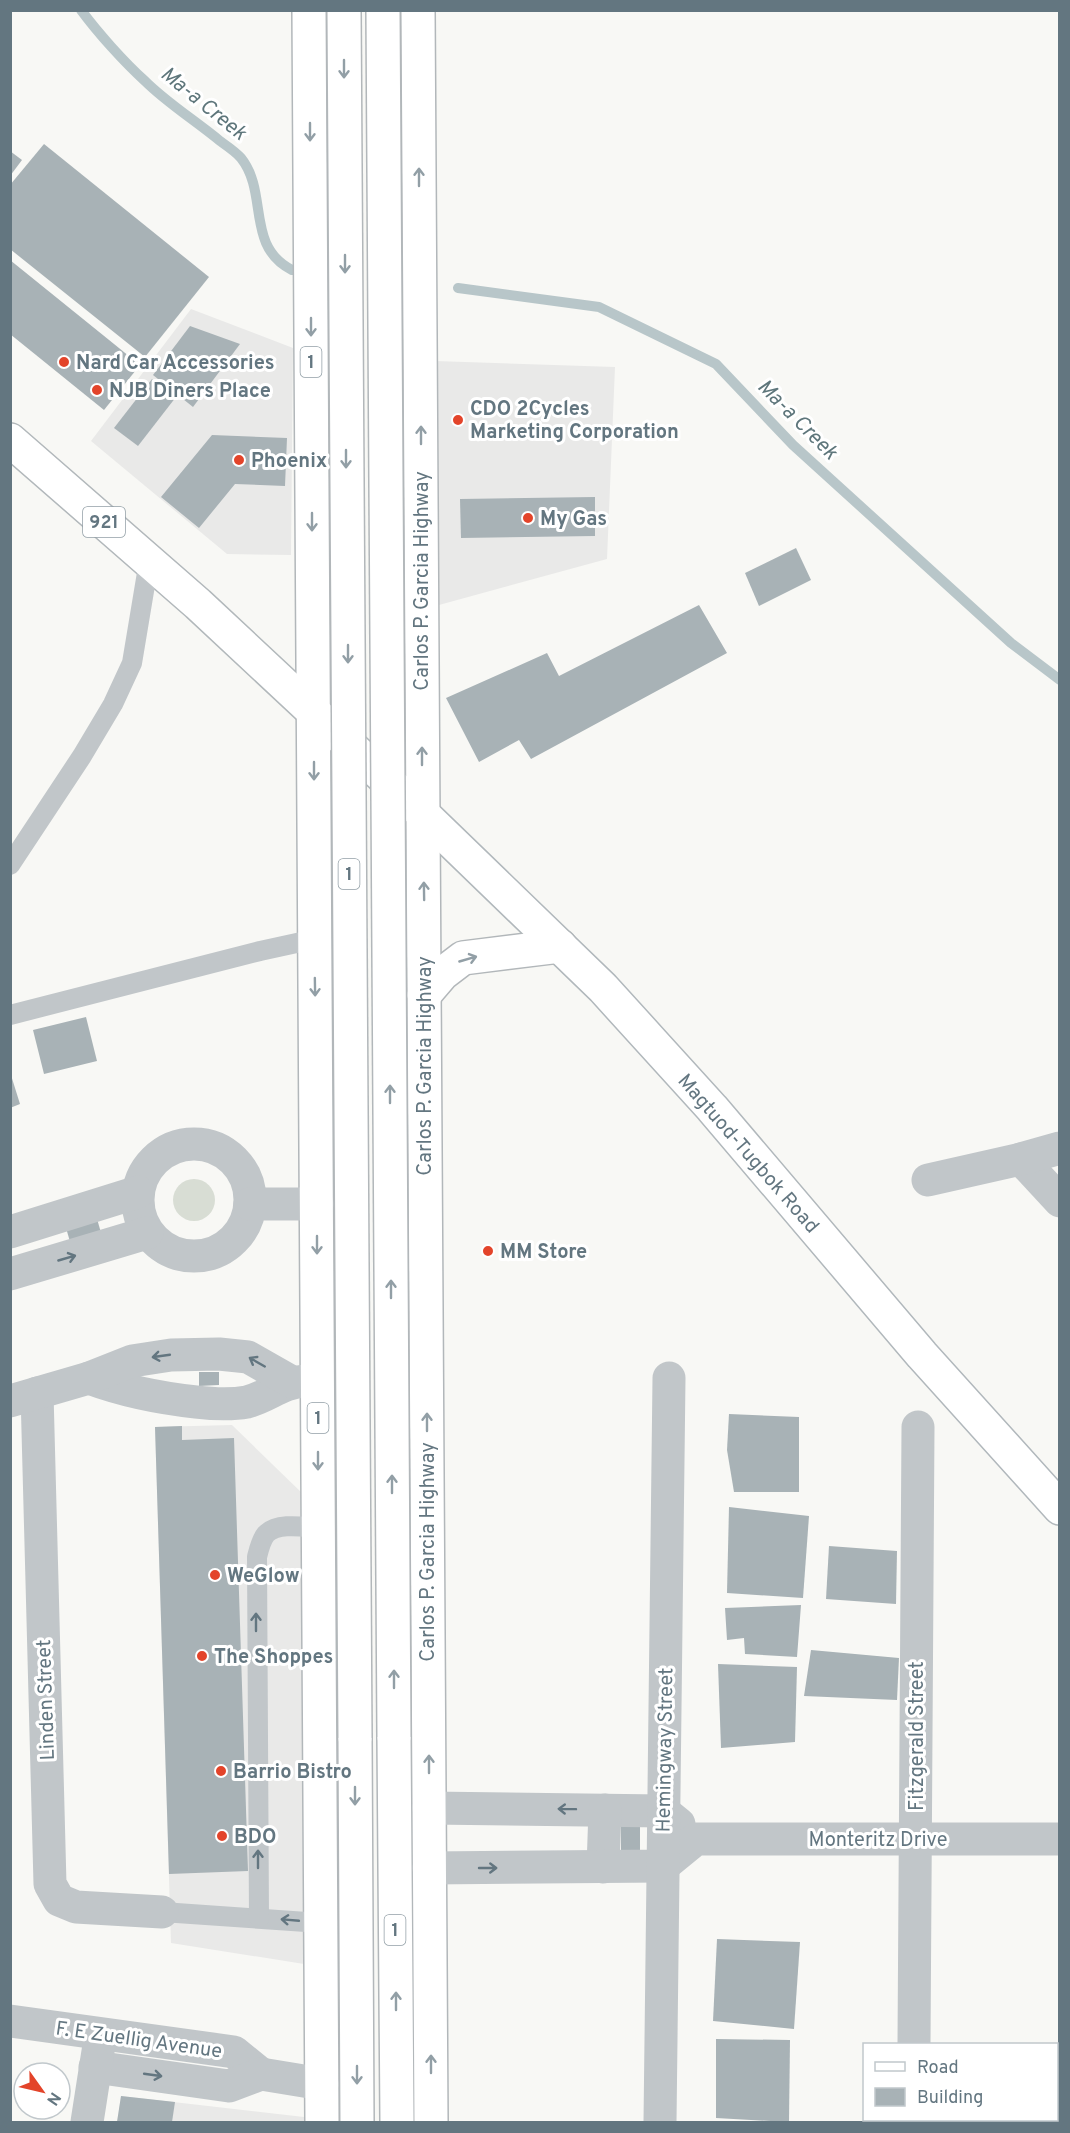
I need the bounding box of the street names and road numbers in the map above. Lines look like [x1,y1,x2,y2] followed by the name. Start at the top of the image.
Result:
[300,347,322,377] road number: 1
[410,471,436,691] street label: Carlos P. Garcia Highway
[83,507,125,537] road number: 921
[338,859,360,889] road number: 1
[413,956,439,1176] street label: Carlos P. Garcia Highway
[671,1069,824,1239] street label: Magtuod-Tugbok Road
[308,1403,328,1433] road number: 1
[416,1442,442,1662] street label: Carlos P. Garcia Highway
[32,1639,62,1761] street label: Linden Street
[905,1661,931,1811] street label: Fitzgerald Street
[652,1667,680,1833] street label: Hemingway Street
[809,1828,947,1854] street label: Monteritz Drive
[384,1915,406,1945] road number: 1
[54,2016,224,2066] street label: F. E Zuellig Avenue

